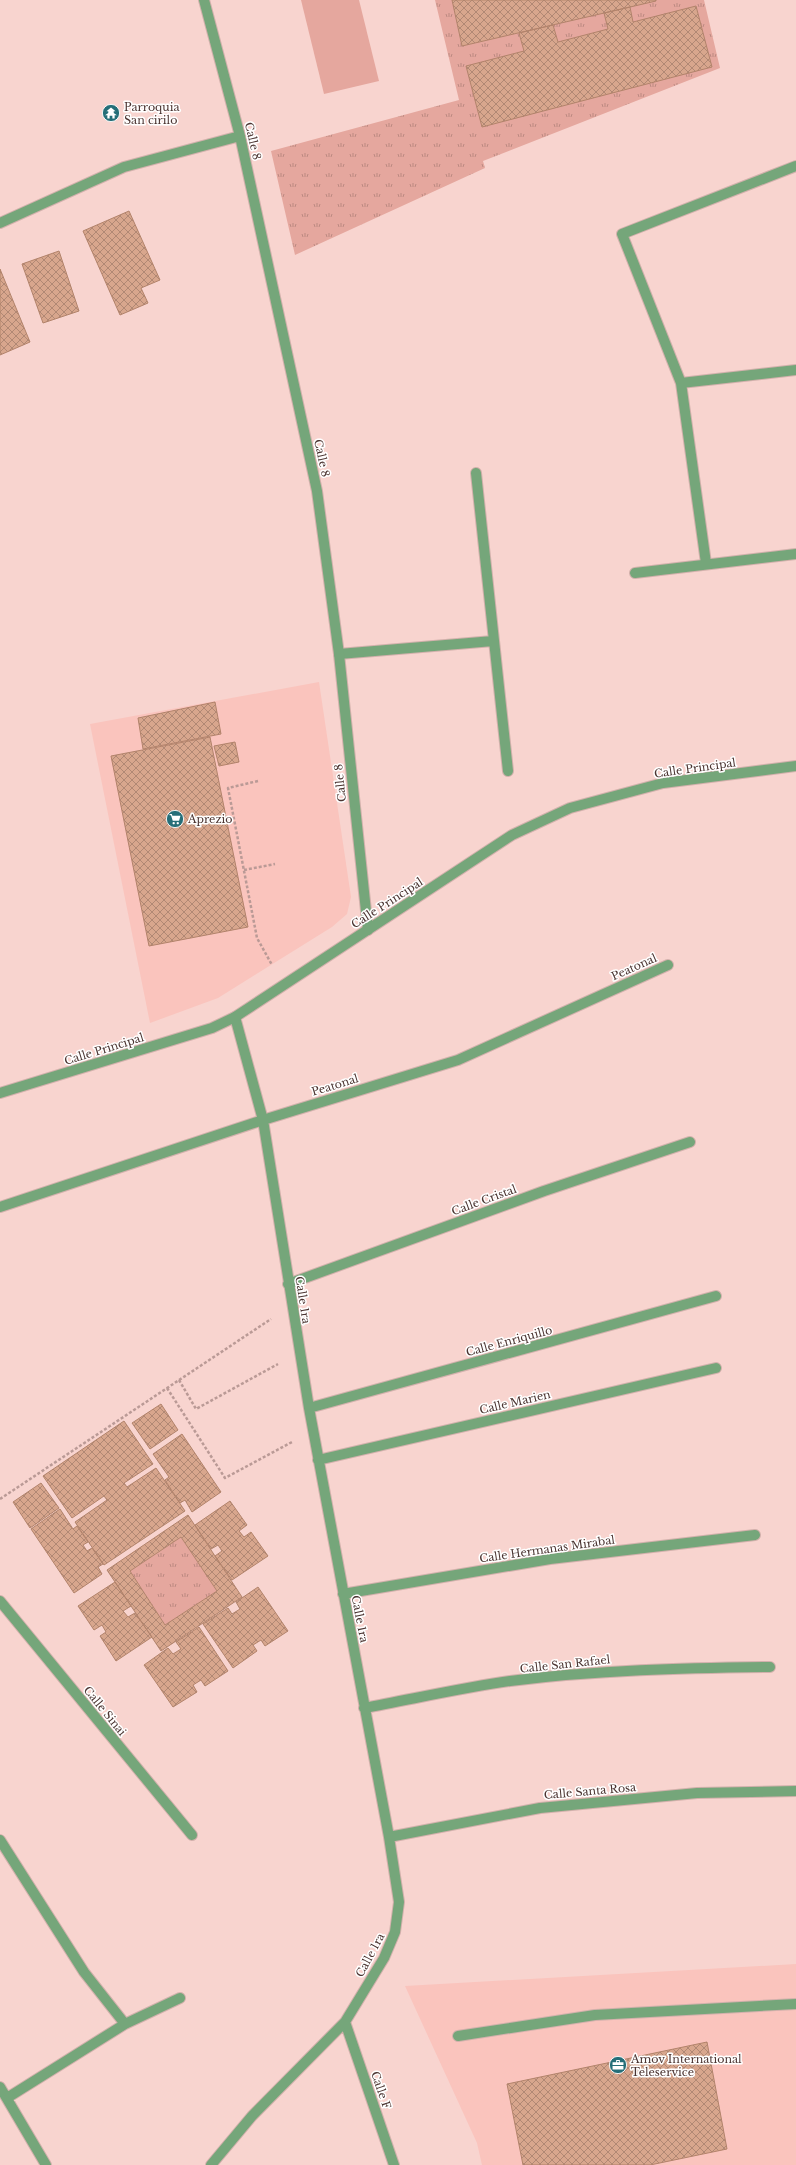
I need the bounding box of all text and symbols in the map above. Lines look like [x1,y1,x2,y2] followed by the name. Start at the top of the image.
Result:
[124,100,180,127] place label: Parroquia San cirilo
[101,103,121,123] temple icon: Parroquia San cirilo
[242,121,264,161] street label: Calle 8
[311,438,333,478] street label: Calle 8
[653,755,737,781] street label: Calle Principal
[331,763,349,803] street label: Calle 8
[165,809,185,829] supermarket icon: Aprezio
[187,812,232,826] place label: Aprezio
[349,874,426,931] street label: Calle Principal
[609,951,659,983] street label: Peatonal
[63,1030,146,1068] street label: Calle Principal
[310,1071,361,1099] street label: Peatonal
[450,1182,519,1218] street label: Calle Cristal
[292,1275,314,1326] street label: Calle 1ra
[464,1323,554,1359] street label: Calle Enriquillo
[478,1387,552,1417] street label: Calle Marien
[478,1533,616,1565] street label: Calle Hermanas Mirabal
[349,1594,372,1645] street label: Calle 1ra
[519,1652,611,1676] street label: Calle San Rafael
[81,1683,129,1739] street label: Calle Sinai
[543,1780,638,1802] street label: Calle Santa Rosa
[353,1930,388,1979] street label: Calle 1ra
[630,2052,742,2079] place label: Amov International Teleservice
[608,2055,628,2075] office icon: Amov International Teleservice
[368,2069,394,2111] street label: Calle F

